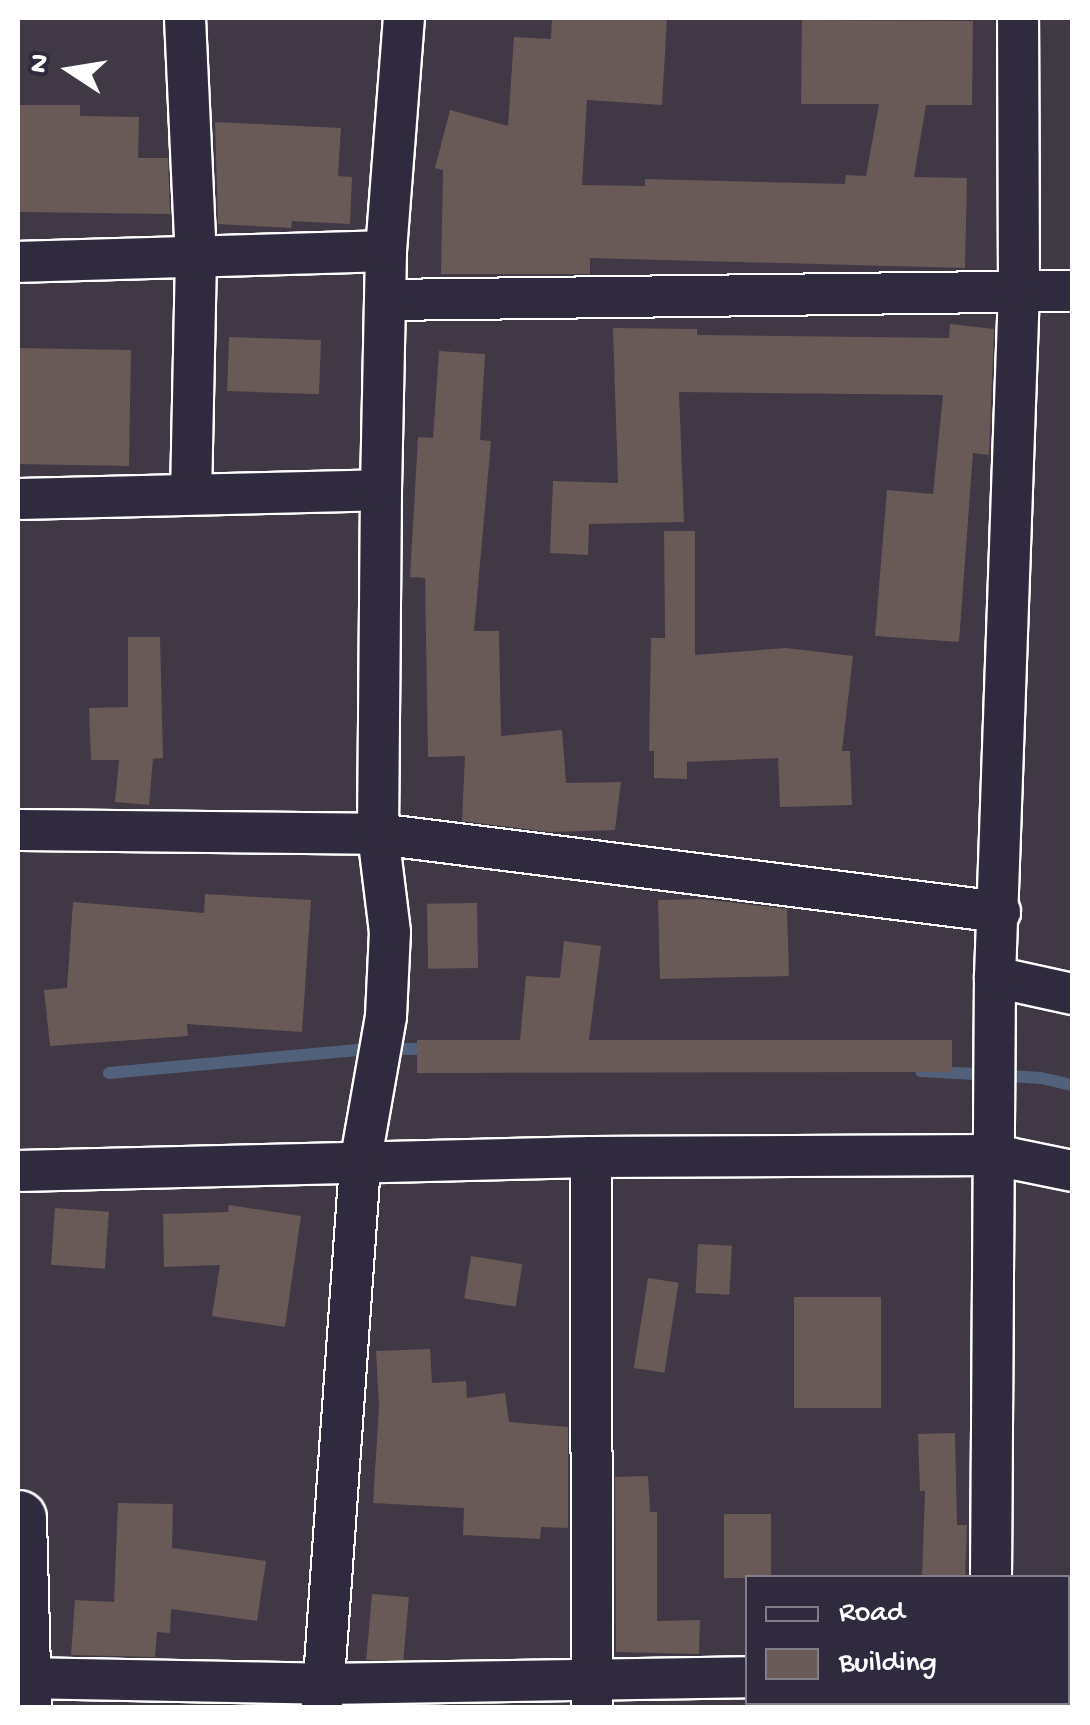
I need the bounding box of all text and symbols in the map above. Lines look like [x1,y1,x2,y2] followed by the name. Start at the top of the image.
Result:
[20,20,120,120] north arrow
[22,51,58,76] text: N
[745,1575,1070,1705] legend
[839,1597,905,1632] text: Road
[839,1647,937,1682] text: Building

